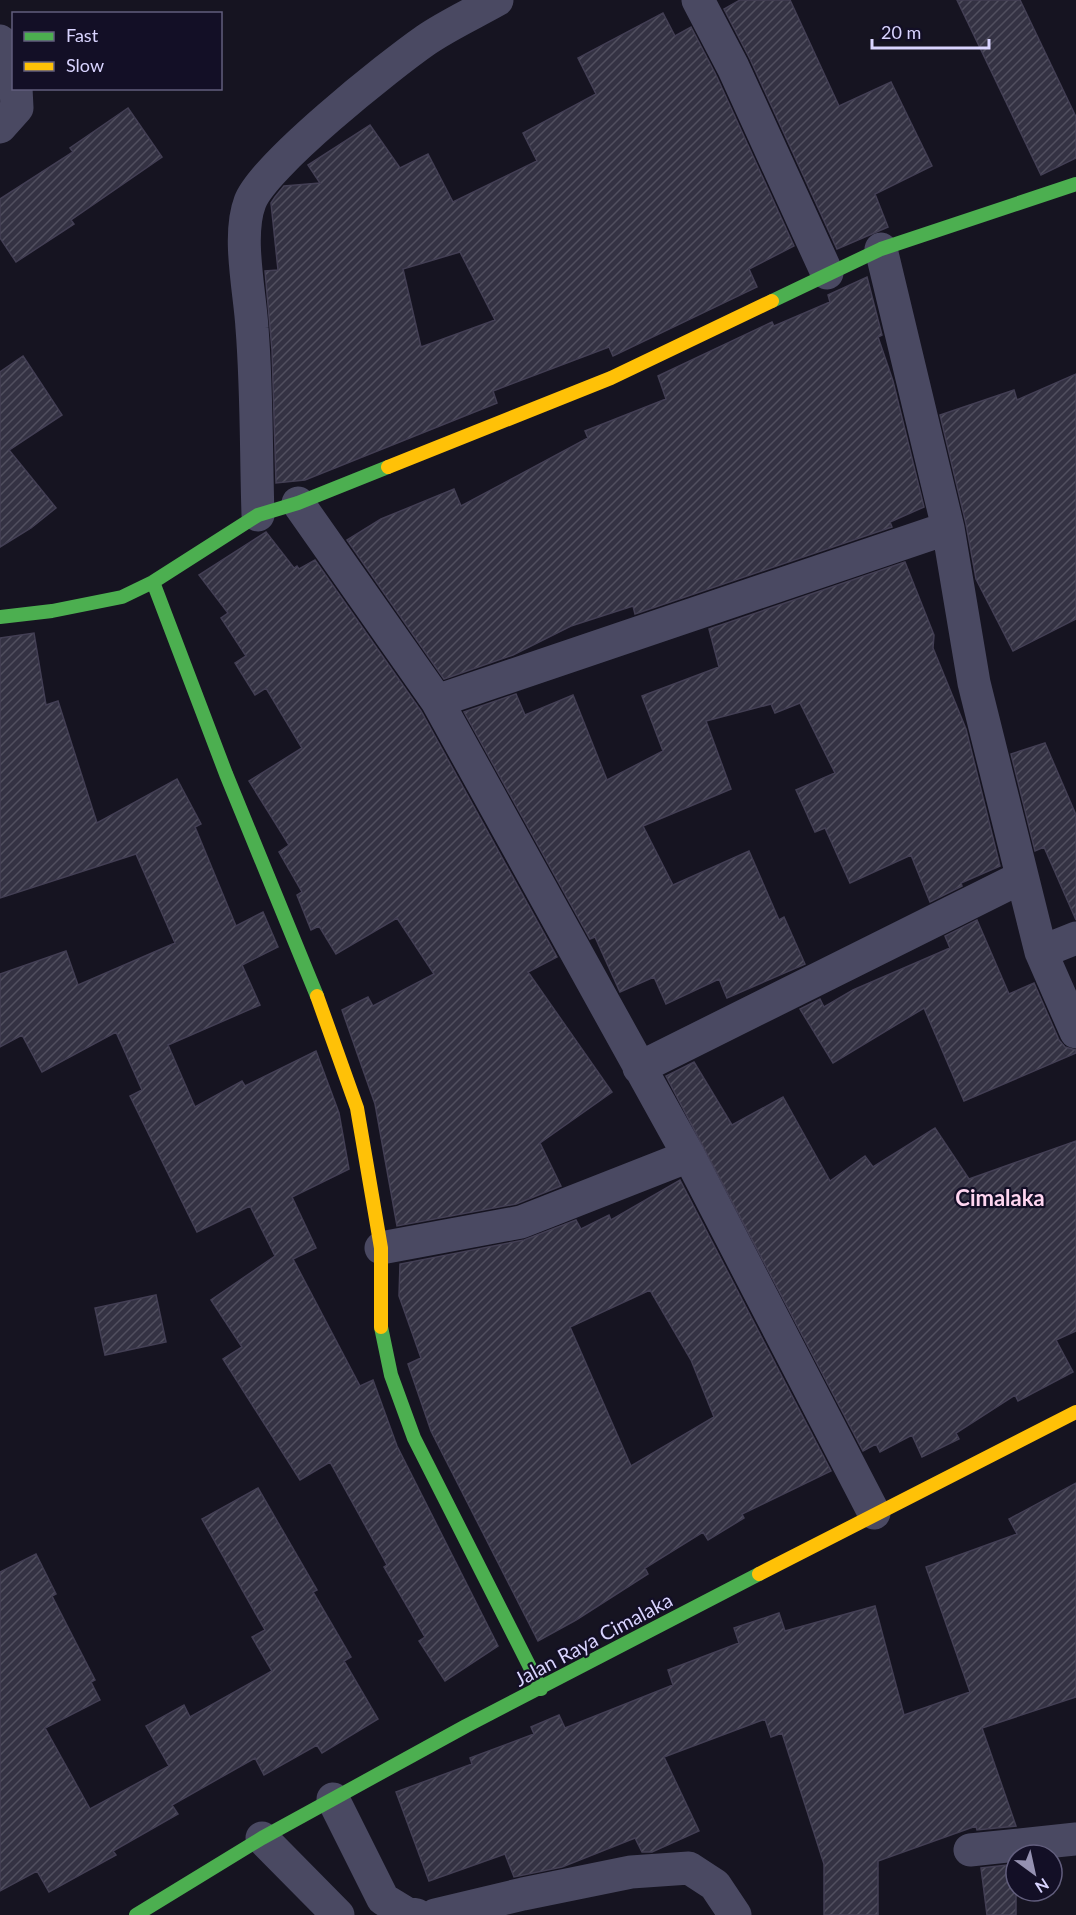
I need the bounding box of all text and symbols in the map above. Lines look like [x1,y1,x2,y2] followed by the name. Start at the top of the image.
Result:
[12,12,222,90] legend
[872,12,989,50] scale bar
[881,21,921,43] text: 20 m
[66,24,99,46] text: Fast
[66,54,104,76] text: Slow
[955,1184,1045,1211] district label: Cimalaka
[510,1587,676,1691] street label: Jalan Raya Cimalaka
[1004,1843,1064,1903] north arrow
[1032,1875,1053,1897] text: N

